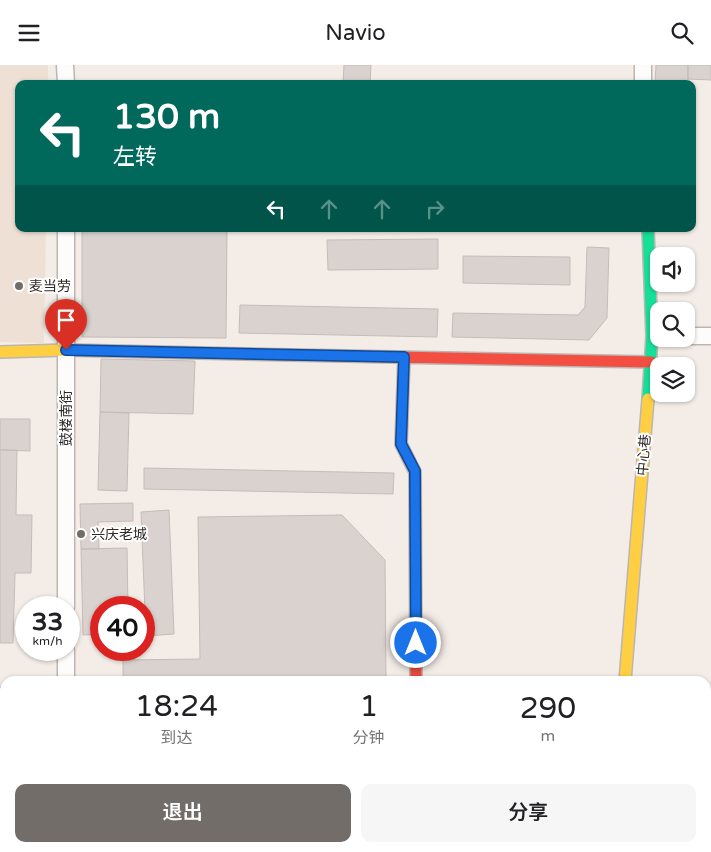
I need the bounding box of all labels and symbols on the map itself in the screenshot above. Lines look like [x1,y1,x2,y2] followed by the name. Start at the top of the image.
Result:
[29,278,71,295] place label: 麦当劳
[13,280,25,292] marker: 麦当劳
[45,299,87,350] pin
[58,390,75,446] street label: 鼓楼南街
[634,433,654,477] street label: 中心巷
[91,526,147,543] place label: 兴庆老城
[75,528,87,540] marker: 兴庆老城
[90,596,155,661] speed limit sign: 40
[389,616,441,668] position arrow

